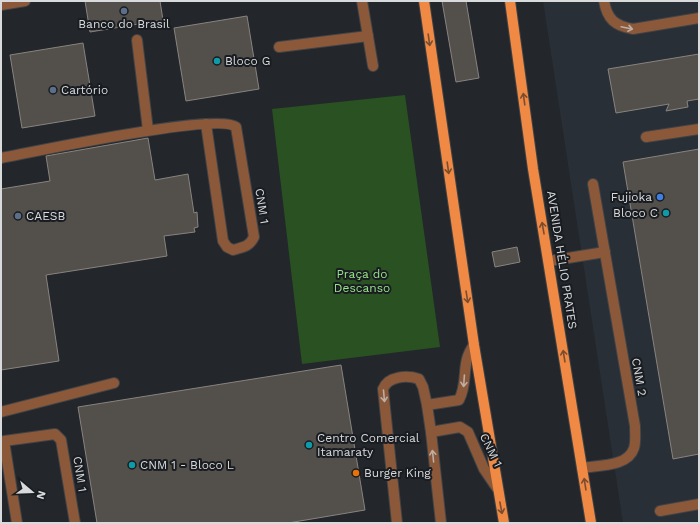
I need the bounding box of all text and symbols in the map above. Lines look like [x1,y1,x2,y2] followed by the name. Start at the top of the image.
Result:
[119,6,129,16] marker: Banco do Brasil
[78,17,170,31] place label: Banco do Brasil
[620,24,633,32] one-way arrow
[425,33,433,46] one-way arrow
[225,54,270,68] place label: Bloco G
[212,56,222,66] marker: Bloco G
[61,83,108,97] place label: Cartório
[48,85,58,95] marker: Cartório
[520,93,528,106] one-way arrow
[444,161,452,174] one-way arrow
[252,187,272,225] street label: CNM 1
[544,190,580,330] street label: AVENIDA HÉLIO PRATES
[611,190,652,204] place label: Fujioka
[655,192,665,202] marker: Fujioka
[613,206,658,220] place label: Bloco C
[661,208,671,218] marker: Bloco C
[26,209,66,223] place label: CAESB
[13,211,23,221] marker: CAESB
[539,222,547,235] one-way arrow
[334,267,390,295] park label: Praça do Descanso
[463,290,471,303] one-way arrow
[560,350,568,363] one-way arrow
[629,357,649,397] street label: CNM 2
[461,374,468,387] one-way arrow
[380,389,387,402] one-way arrow
[317,431,420,459] place label: Centro Comercial Itamaraty
[477,431,505,469] street label: CNM 1
[304,440,314,450] marker: Centro Comercial Itamaraty
[430,450,437,463] one-way arrow
[70,455,90,493] street label: CNM 1
[140,458,234,472] place label: CNM 1 - Bloco L
[127,460,137,470] marker: CNM 1 - Bloco L
[364,466,431,480] place label: Burger King
[351,468,361,478] marker: Burger King
[12,472,52,512] north arrow
[581,478,589,491] one-way arrow
[34,489,48,501] text: N
[498,501,506,514] one-way arrow

